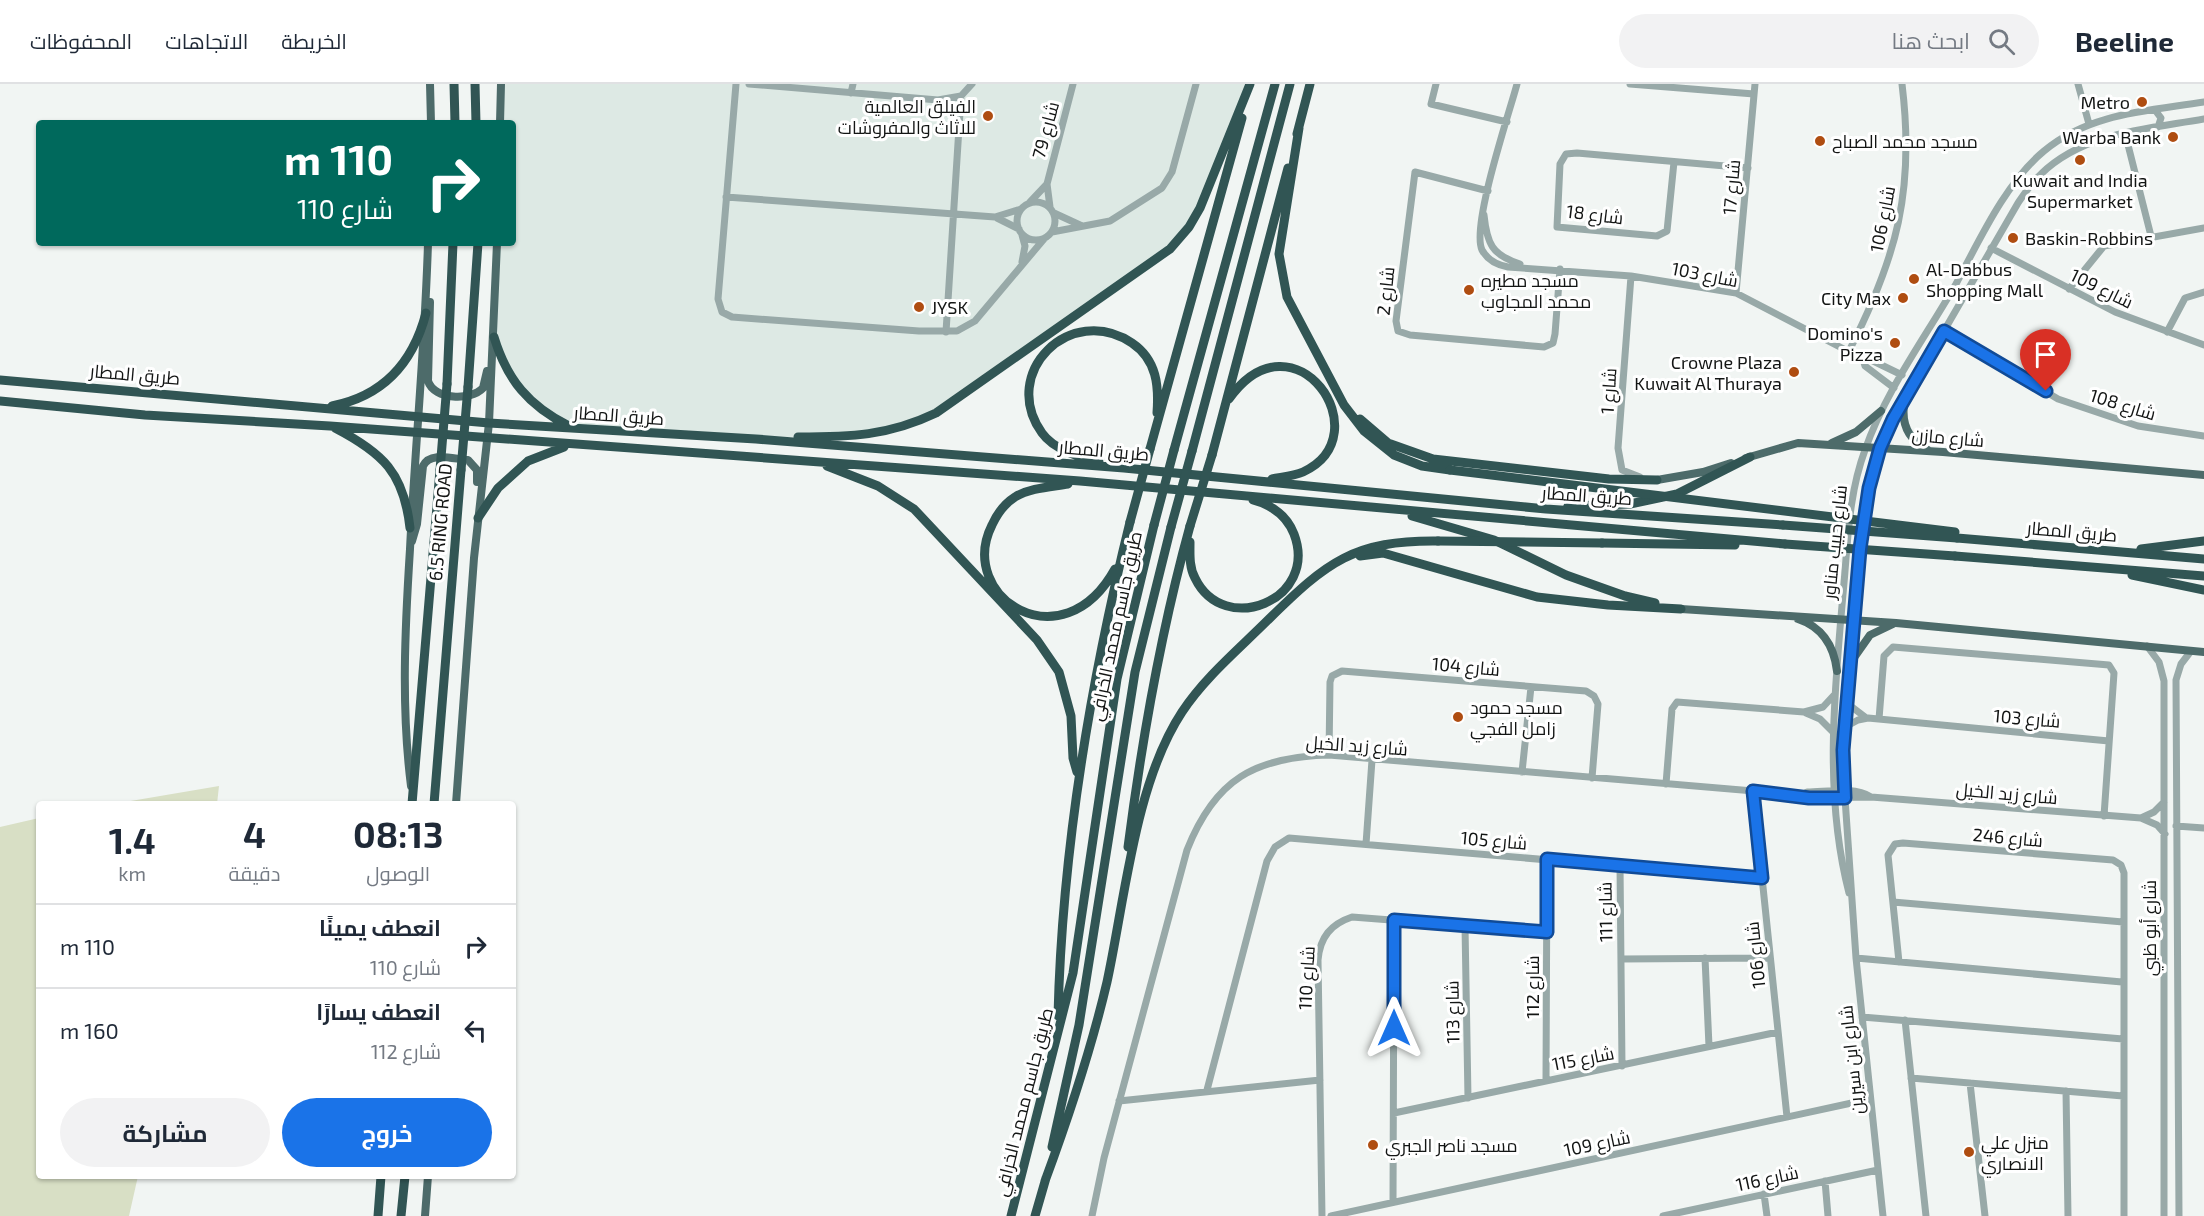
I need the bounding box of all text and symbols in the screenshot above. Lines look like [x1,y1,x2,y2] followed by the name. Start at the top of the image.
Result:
[1619,14,2039,68] search box
[2075,24,2174,58] text: Beeline
[1985,25,2018,58] icon: search
[1892,27,1970,53] text: ابحث هنا
[30,28,132,53] text: المحفوظات
[165,28,248,53] text: الاتجاهات
[281,28,347,53] text: الخريطة
[2080,91,2130,113] place label: Metro
[838,95,976,139] place label: الفيلق العالمية للاثاث والمفروشات
[2135,95,2149,109] marker: Metro
[1027,99,1065,162] street label: شارع 79
[981,109,995,123] marker: الفيلق العالمية للاثاث والمفروشات
[2062,126,2161,148] place label: Warba Bank
[1832,130,1978,154] place label: مسجد محمد الصباح
[2166,130,2180,144] marker: Warba Bank
[284,133,393,183] text: 110 m
[1813,134,1827,148] marker: مسجد محمد الصباح
[414,144,492,222] icon: right
[2073,153,2087,167] marker: Kuwait and India Supermarket
[1718,159,1746,216] street label: شارع 17
[2012,169,2148,212] place label: Kuwait and India Supermarket
[1865,184,1901,254] street label: شارع 106
[297,192,393,224] text: شارع 110
[1565,200,1625,230] street label: شارع 18
[2025,227,2153,249] place label: Baskin-Robbins
[2006,231,2020,245] marker: Baskin-Robbins
[1670,257,1740,293] street label: شارع 103
[1926,258,2044,301] place label: Al-Dabbus Shopping Mall
[2066,263,2137,314] street label: شارع 109
[1371,265,1400,317] street label: شارع 2
[1481,269,1591,313] place label: مسجد مطيره محمد المجاوب
[1907,272,1921,286] marker: Al-Dabbus Shopping Mall
[1462,283,1476,297] marker: مسجد مطيره محمد المجاوب
[1821,287,1891,309] place label: City Max
[1896,291,1910,305] marker: City Max
[931,296,968,318] place label: JYSK
[912,300,926,314] marker: JYSK
[1807,322,1883,365] place label: Domino's Pizza
[2020,329,2071,391] pin
[1888,336,1902,350] marker: Domino's Pizza
[2029,338,2062,371] icon: arrive
[1634,351,1782,394] place label: Crowne Plaza Kuwait Al Thuraya
[88,359,181,391] street label: طريق المطار
[1787,365,1801,379] marker: Crowne Plaza Kuwait Al Thuraya
[1595,367,1623,415] street label: شارع 1
[2087,384,2159,426] street label: شارع 108
[572,401,665,431] street label: طريق المطار
[1911,423,1985,453] street label: شارع مازن
[1057,435,1150,467] street label: طريق المطار
[424,462,456,582] street label: 6.5 RING ROAD
[1540,481,1633,511] street label: طريق المطار
[1817,484,1853,601] street label: شارع حبيب مناور
[2025,516,2118,548] street label: طريق المطار
[1084,529,1150,724] street label: طريق جاسم محمد الخرافي
[1431,652,1501,682] street label: شارع 104
[1470,696,1563,743] place label: مسجد حمود زامل الفجي
[1993,704,2061,734] street label: شارع 103
[1451,710,1465,724] marker: مسجد حمود زامل الفجي
[1305,730,1409,762] street label: شارع زيد الخيل
[1955,778,2059,810] street label: شارع زيد الخيل
[243,812,266,855] text: 4
[353,812,443,855] text: 08:13
[109,818,156,861] text: 1.4
[1972,823,2044,853] street label: شارع 246
[1460,826,1528,856] street label: شارع 105
[118,861,146,885] text: km
[228,861,280,885] text: دقيقة
[366,861,430,885] text: الوصول
[2138,880,2164,976] street label: شارع أبو ظبي
[1593,882,1619,942] street label: شارع 111
[319,914,441,940] text: انعطف يمينًا
[1741,920,1771,990] street label: شارع 106
[459,930,492,963] icon: right
[60,933,115,959] text: 110 m
[1293,945,1321,1011] street label: شارع 110
[370,955,441,979] text: شارع 110
[1521,955,1545,1019] street label: شارع 112
[1440,980,1466,1044] street label: شارع 113
[1362,996,1426,1060] position arrow
[316,998,441,1024] text: انعطف يسارًا
[1834,1004,1870,1116] street label: شارع ابن سيرين
[989,1005,1061,1200] street label: طريق جاسم محمد الخرافي
[459,1014,492,1047] icon: left
[60,1017,119,1043] text: 160 m
[371,1039,441,1063] text: شارع 112
[1550,1041,1616,1077] street label: شارع 115
[60,1098,270,1167] button: مشاركة
[282,1098,492,1167] button: خروج
[1562,1125,1633,1163] street label: شارع 109
[1981,1131,2049,1178] place label: منزل علي الانصاري
[1385,1134,1518,1160] place label: مسجد ناصر الجبري
[1366,1138,1380,1152] marker: مسجد ناصر الجبري
[1962,1145,1976,1159] marker: منزل علي الانصاري
[1734,1161,1801,1197] street label: شارع 116

